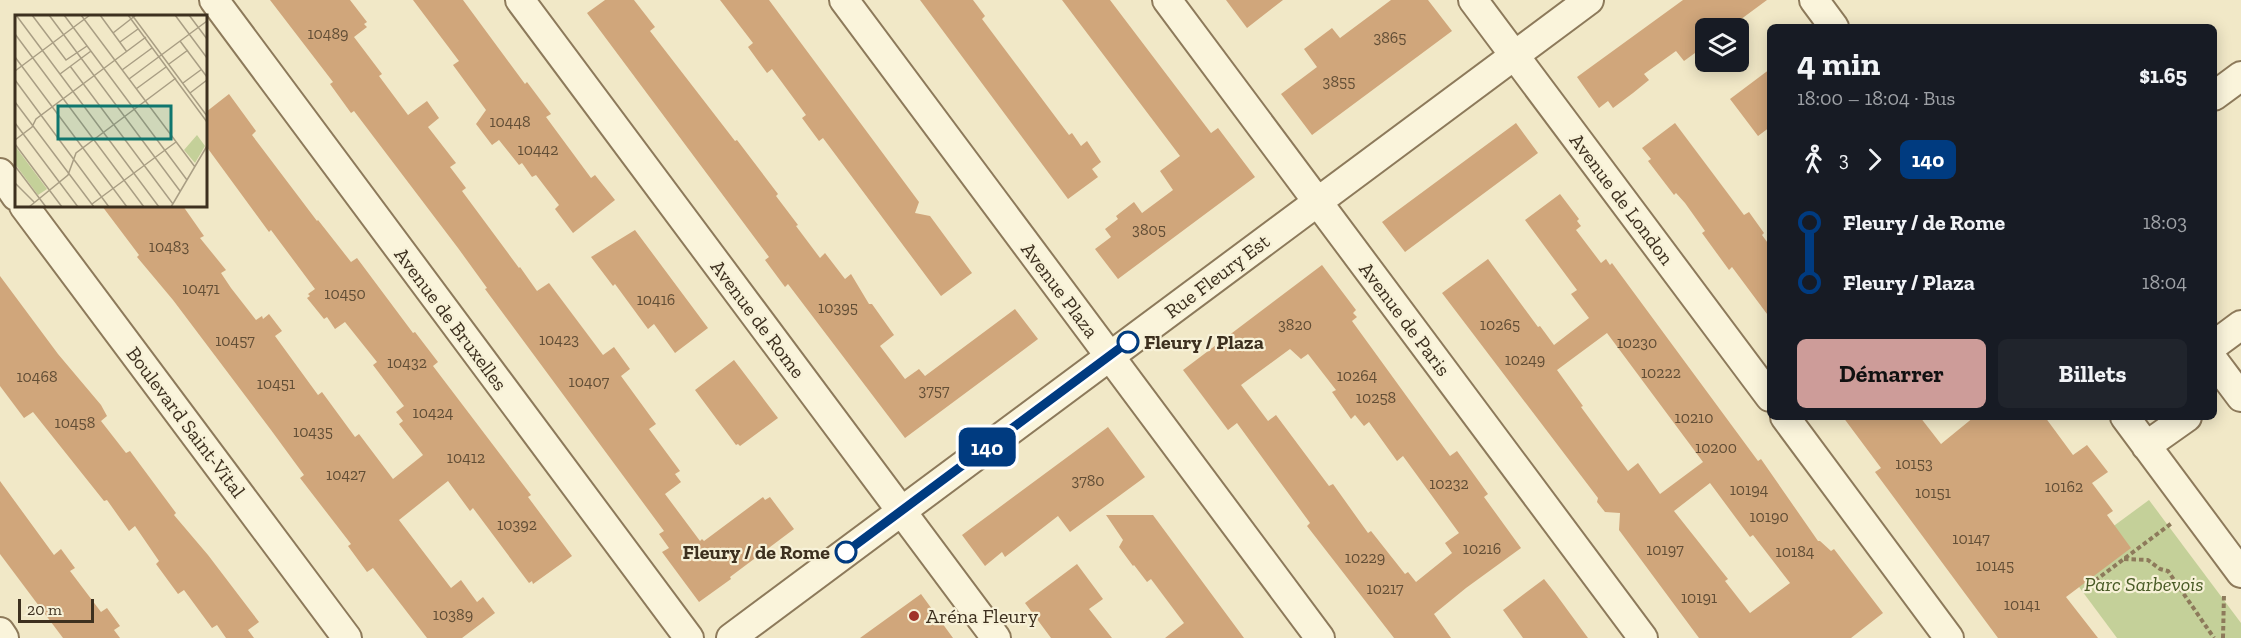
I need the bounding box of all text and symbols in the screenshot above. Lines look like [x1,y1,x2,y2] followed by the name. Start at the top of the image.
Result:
[15,15,207,207] inset map
[1695,18,1749,72] map controls
[1695,18,1749,72] button: layers
[307,24,349,43] house number: 10489
[1373,28,1407,47] house number: 3865
[1797,44,1880,83] text: 4 min
[2139,62,2187,89] text: $1.65
[1323,72,1355,91] house number: 3855
[1797,86,1955,110] text: 18:00 – 18:04 · Bus
[489,112,531,131] house number: 10448
[1565,129,1679,270] street label: Avenue de London
[518,140,558,159] house number: 10442
[1797,143,1830,176] icon: walk
[1858,143,1891,176] icon: forward
[1839,147,1849,171] text: 3
[1912,147,1944,172] text: 140
[1843,209,2005,236] text: Fleury / de Rome
[2143,210,2187,234] text: 18:03
[1132,220,1166,239] house number: 3805
[1160,228,1275,323] street label: Rue Fleury Est
[149,237,189,256] house number: 10483
[1016,238,1104,343] street label: Avenue Plaza
[389,243,513,395] street label: Avenue de Bruxelles
[706,255,810,383] street label: Avenue de Rome
[1354,257,1456,381] street label: Avenue de Paris
[1843,269,1975,296] text: Fleury / Plaza
[2142,270,2187,294] text: 18:04
[182,279,220,298] house number: 10471
[324,284,366,303] house number: 10450
[637,290,675,309] house number: 10416
[818,298,858,317] house number: 10395
[1278,315,1312,334] house number: 3820
[1480,315,1520,334] house number: 10265
[539,330,579,349] house number: 10423
[1144,330,1264,354] place label: Fleury / Plaza
[215,331,255,350] house number: 10457
[1117,331,1139,353] marker: Fleury / Plaza
[1617,333,1657,352] house number: 10230
[1797,339,1986,408] button: Démarrer
[1998,339,2187,408] button: Billets
[121,342,251,502] street label: Boulevard Saint-Vital
[1505,350,1545,369] house number: 10249
[387,353,427,372] house number: 10432
[1641,363,1681,382] house number: 10222
[1337,366,1378,385] house number: 10264
[16,367,58,386] house number: 10468
[569,372,610,391] house number: 10407
[257,374,295,393] house number: 10451
[918,381,950,400] house number: 3757
[1356,388,1396,407] house number: 10258
[413,403,454,422] house number: 10424
[1675,408,1714,427] house number: 10210
[55,413,95,432] house number: 10458
[293,422,333,441] house number: 10435
[952,428,1022,466] line badge: 140
[971,435,1003,460] text: 140
[1695,438,1737,457] house number: 10200
[447,448,485,467] house number: 10412
[1895,454,1933,473] house number: 10153
[326,465,366,484] house number: 10427
[1071,471,1105,490] house number: 3780
[1429,474,1469,493] house number: 10232
[2045,477,2083,496] house number: 10162
[1730,480,1769,499] house number: 10194
[1915,483,1951,502] house number: 10151
[1749,507,1789,526] house number: 10190
[497,515,537,534] house number: 10392
[1952,529,1990,548] house number: 10147
[1463,539,1501,558] house number: 10216
[683,540,830,564] place label: Fleury / de Rome
[1646,540,1684,559] house number: 10197
[835,541,857,563] marker: Fleury / de Rome
[1776,542,1815,561] house number: 10184
[1345,548,1385,567] house number: 10229
[1976,556,2014,575] house number: 10145
[2084,572,2204,596] park label: Parc Sarbevois
[1366,579,1404,598] house number: 10217
[1681,588,1717,607] house number: 10191
[2004,595,2040,614] house number: 10141
[18,596,94,624] scale bar
[27,600,62,619] text: 20 m
[926,604,1039,628] place label: Aréna Fleury
[433,605,473,624] house number: 10389
[907,609,921,623] marker: Aréna Fleury

